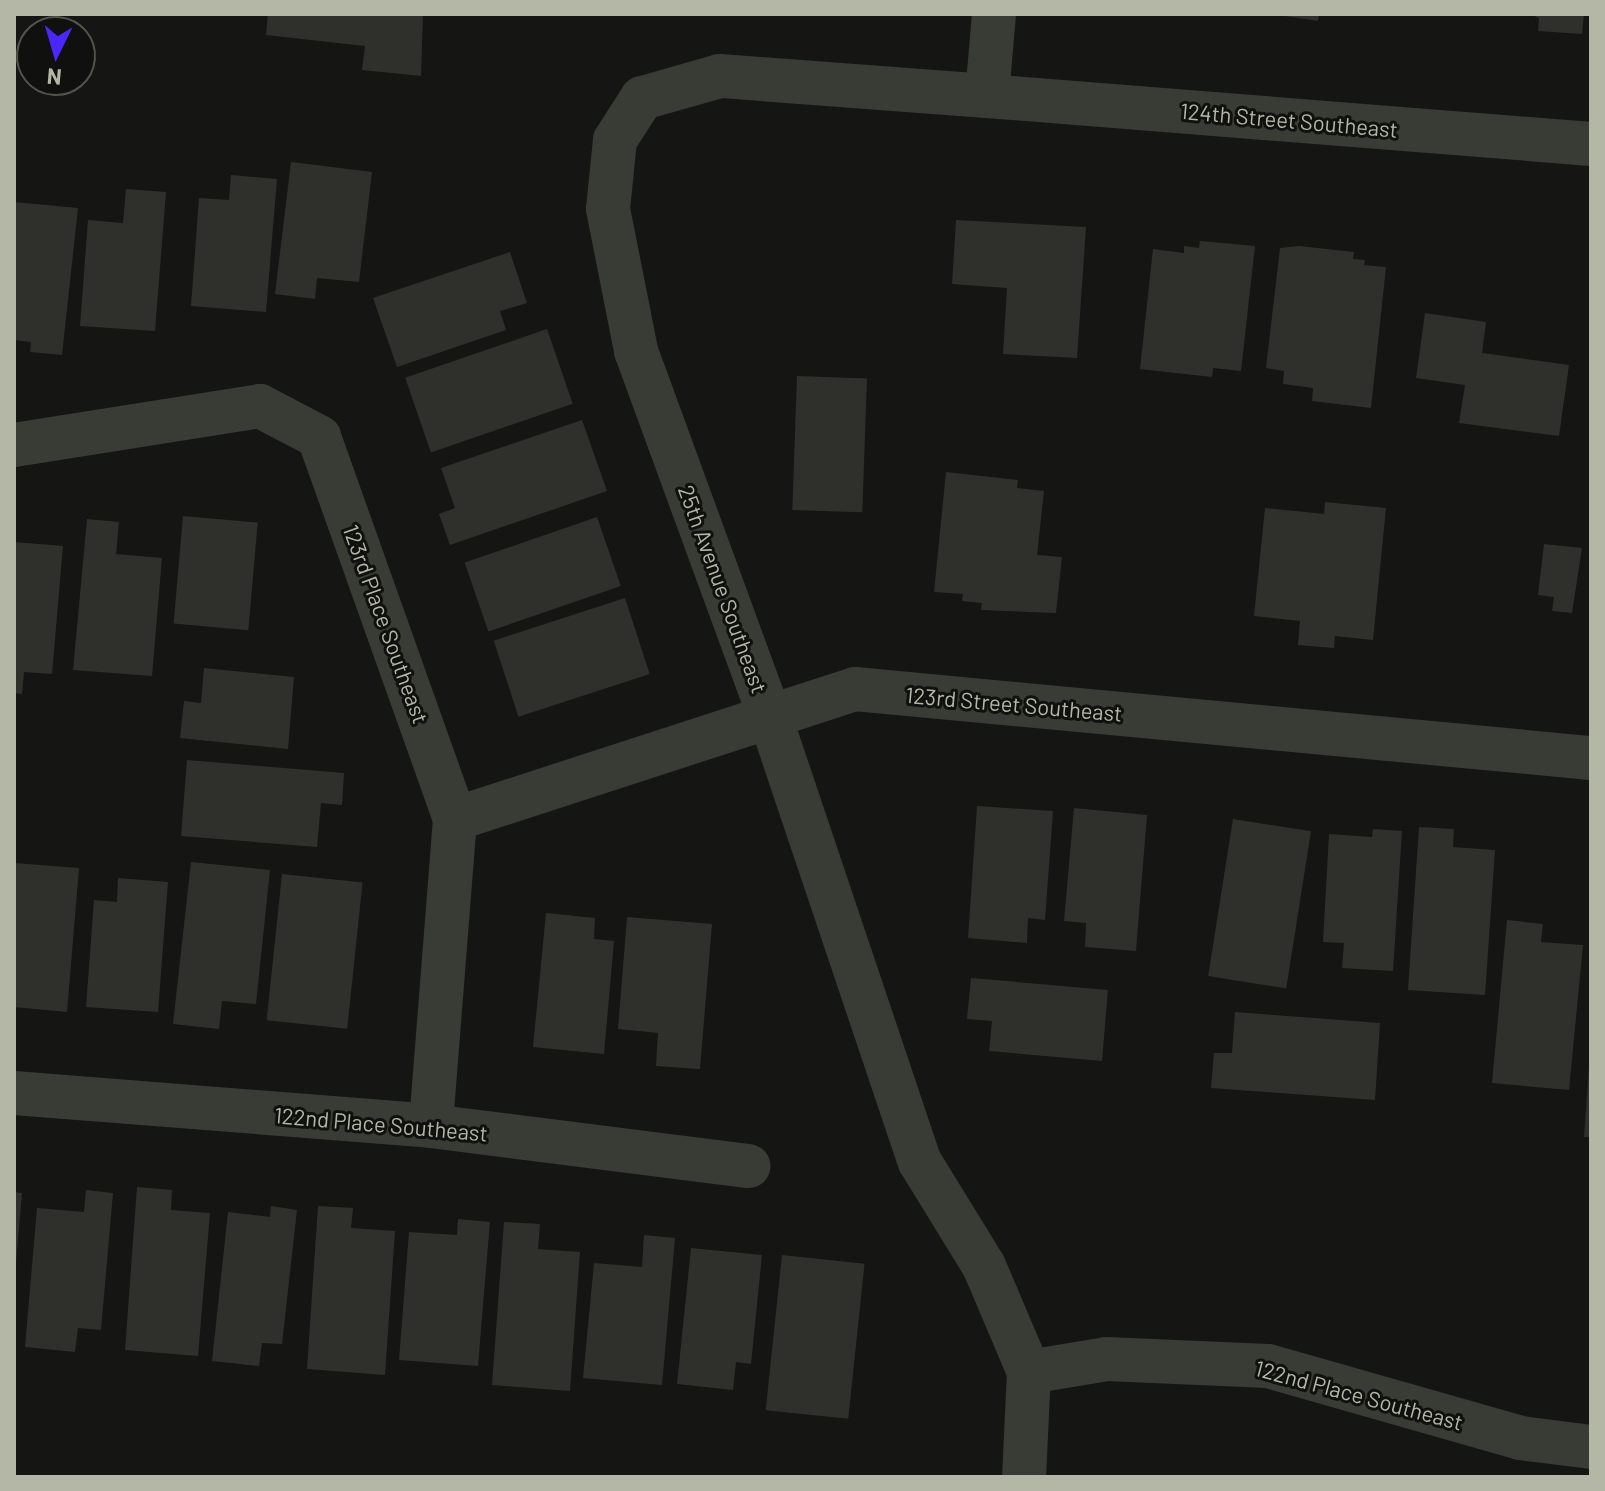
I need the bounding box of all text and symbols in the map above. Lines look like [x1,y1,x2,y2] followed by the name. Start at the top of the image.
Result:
[16,16,96,96] north arrow
[46,64,63,92] text: N
[1179,97,1399,143] street label: 124th Street Southeast
[673,481,773,697] street label: 25th Avenue Southeast
[338,521,434,727] street label: 123rd Place Southeast
[905,681,1123,727] street label: 123rd Street Southeast
[273,1102,489,1146] street label: 122nd Place Southeast
[1252,1355,1466,1435] street label: 122nd Place Southeast

